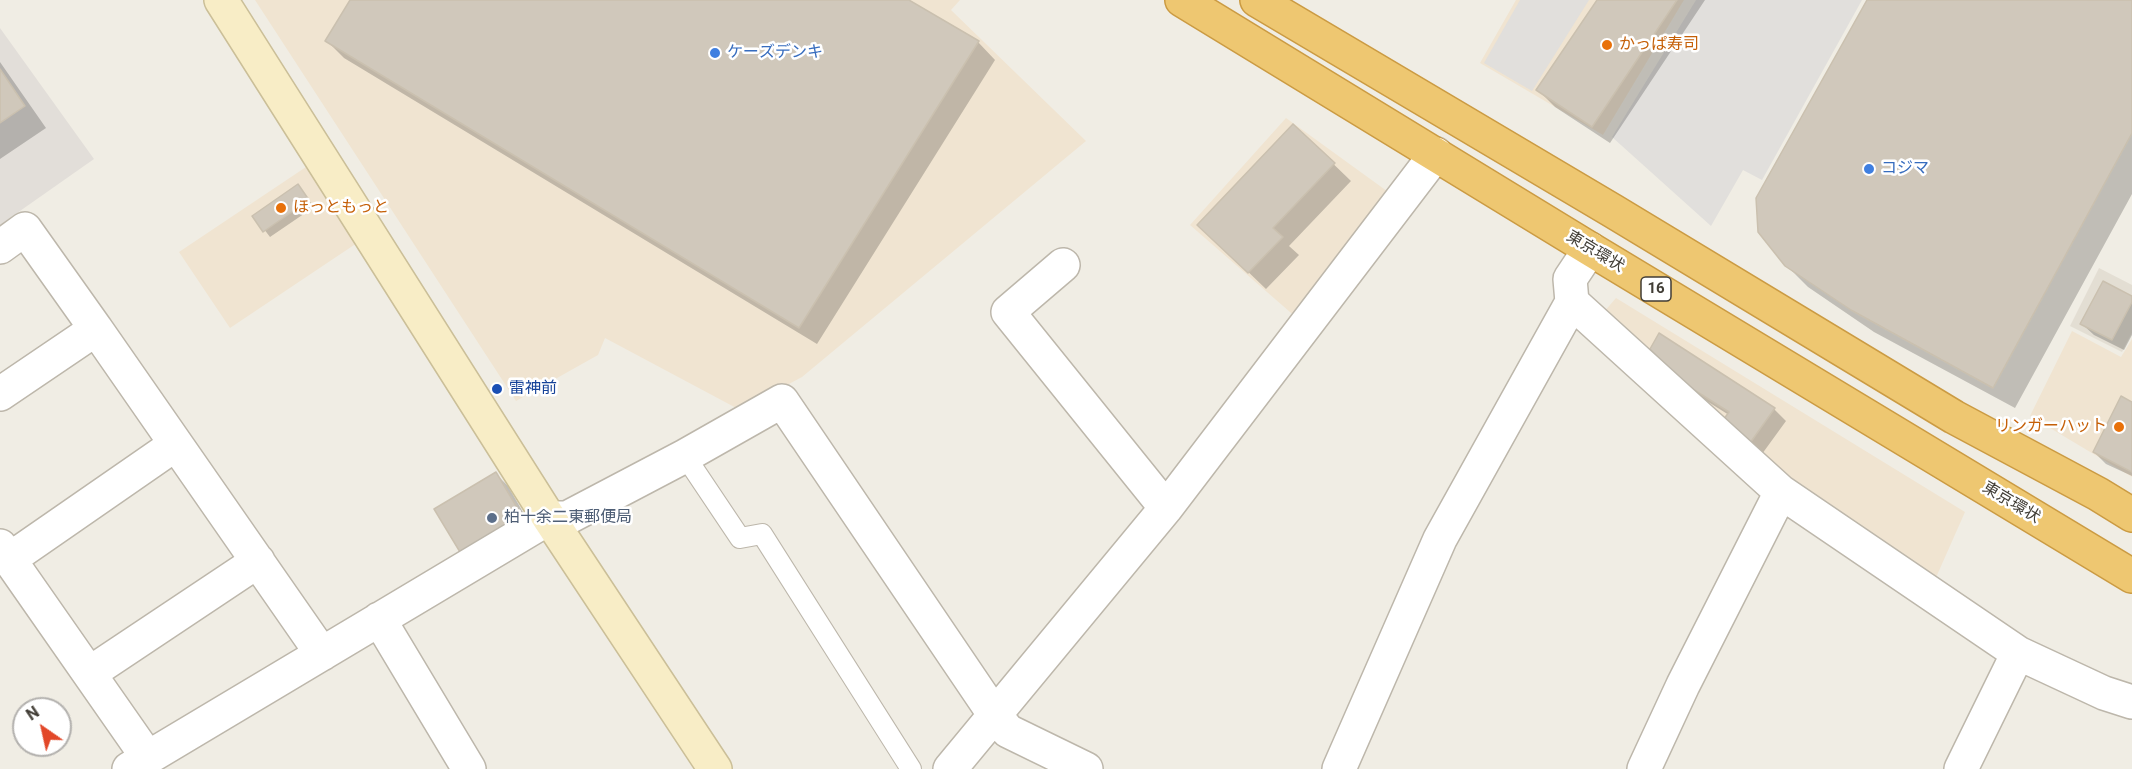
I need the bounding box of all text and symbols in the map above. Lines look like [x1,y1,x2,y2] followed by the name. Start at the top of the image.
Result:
[1619,35,1699,55] place label: かっぱ寿司
[1600,38,1614,52] marker: かっぱ寿司
[727,43,823,63] place label: ケーズデンキ
[708,46,722,60] marker: ケーズデンキ
[1881,159,1929,179] place label: コジマ
[1862,162,1876,176] marker: コジマ
[293,198,389,218] place label: ほっともっと
[274,201,288,215] marker: ほっともっと
[1563,227,1627,277] street label: 東京環状
[1641,277,1671,301] road number: 16
[509,379,557,399] place label: 雷神前
[490,382,504,396] marker: 雷神前
[1995,417,2107,437] place label: リンガーハット
[2112,420,2126,434] marker: リンガーハット
[1979,478,2043,528] street label: 東京環状
[504,508,632,528] place label: 柏十余二東郵便局
[485,511,499,525] marker: 柏十余二東郵便局
[12,697,72,757] north arrow
[23,702,43,724] text: N

